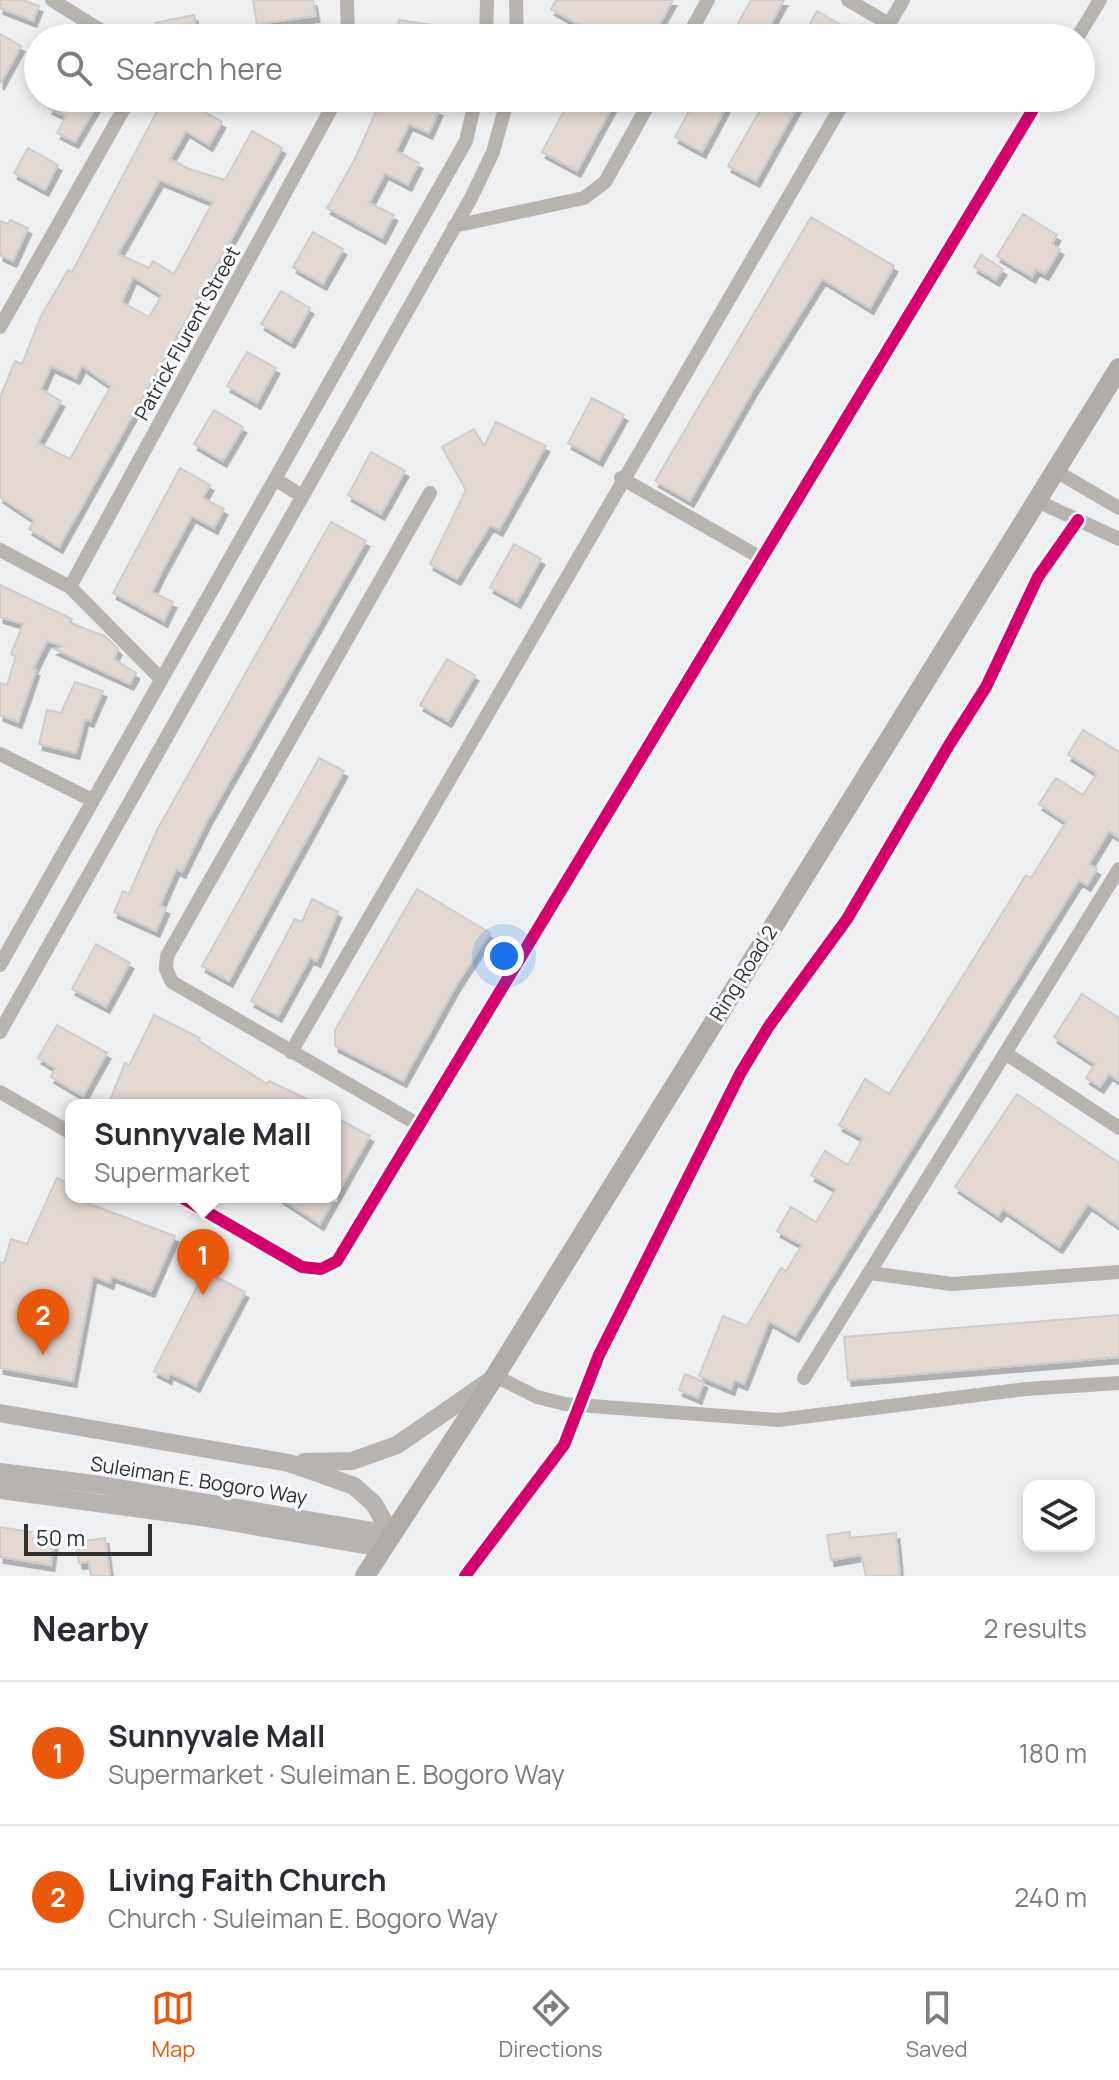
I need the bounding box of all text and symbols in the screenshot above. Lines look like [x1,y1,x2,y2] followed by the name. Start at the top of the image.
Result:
[24,24,1095,112] search box
[52,46,96,90] icon: search
[116,48,283,89] text: Search here
[128,241,246,425] street label: Patrick Flurent Street
[703,920,783,1026] street label: Ring Road 2
[484,936,524,976] your location
[65,1099,341,1203] popup
[94,1113,312,1154] text: Sunnyvale Mall
[94,1154,250,1190] text: Supermarket
[177,1229,229,1295] pin: 1
[17,1289,69,1355] pin: 2
[89,1450,310,1511] street label: Suleiman E. Bogoro Way
[1023,1480,1095,1552] map controls
[1023,1480,1095,1552] button: layers
[24,1520,152,1556] scale bar
[36,1523,85,1553] text: 50 m
[32,1605,148,1651] text: Nearby
[983,1610,1087,1646] text: 2 results
[108,1715,325,1756] text: Sunnyvale Mall
[52,1735,64,1771] text: 1
[1019,1735,1087,1771] text: 180 m
[108,1756,565,1792] text: Supermarket · Suleiman E. Bogoro Way
[108,1859,387,1900] text: Living Faith Church
[50,1879,66,1915] text: 2
[1014,1879,1087,1915] text: 240 m
[108,1900,498,1936] text: Church · Suleiman E. Bogoro Way
[151,1986,195,2064] tab: Map
[498,1986,603,2064] tab: Directions
[906,1986,968,2064] tab: Saved

